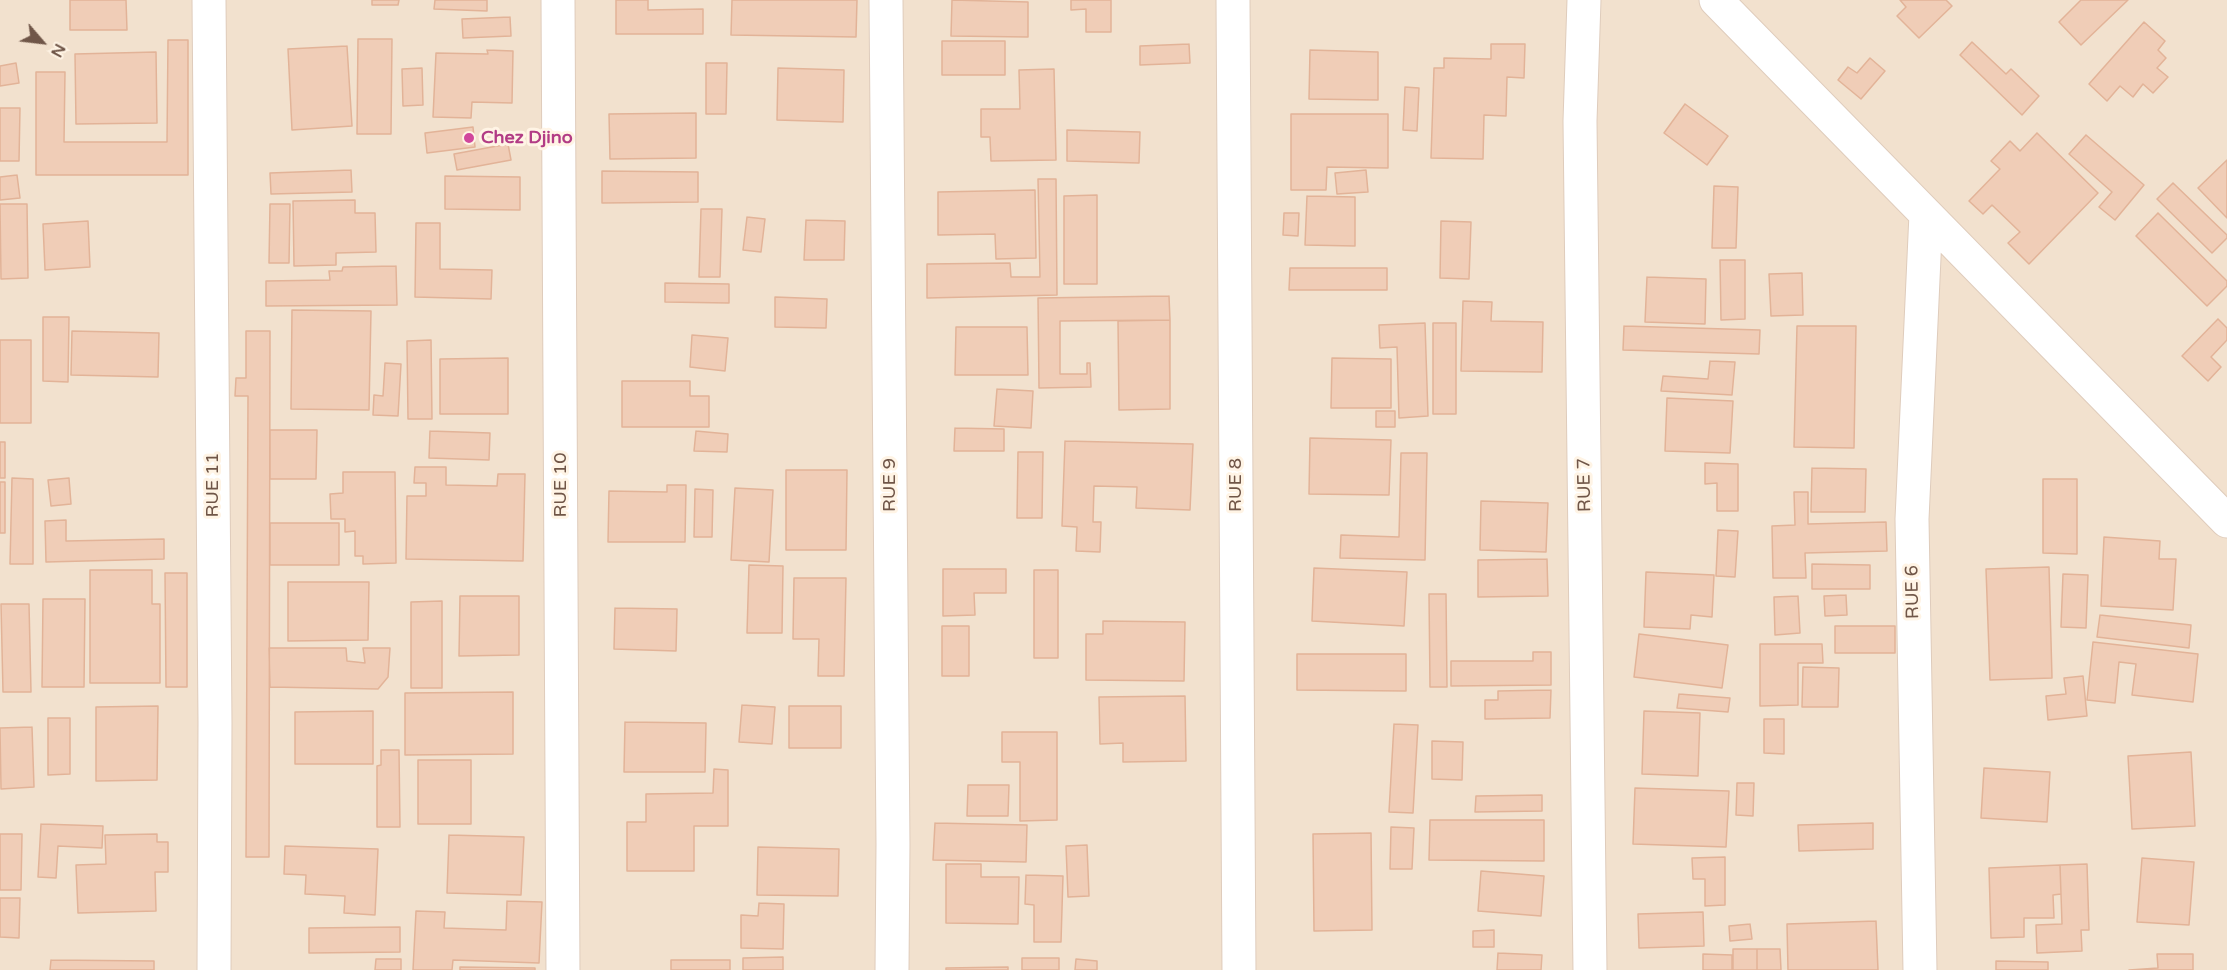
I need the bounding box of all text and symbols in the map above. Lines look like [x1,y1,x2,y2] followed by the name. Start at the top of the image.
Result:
[12,12,72,72] north arrow
[46,40,70,61] text: N
[481,127,573,149] place label: Chez Djino
[462,131,476,145] marker: Chez Djino
[202,452,224,518] street label: RUE 11
[550,452,572,518] street label: RUE 10
[879,458,901,512] street label: RUE 9
[1225,458,1247,512] street label: RUE 8
[1574,458,1596,512] street label: RUE 7
[1902,565,1924,619] street label: RUE 6

